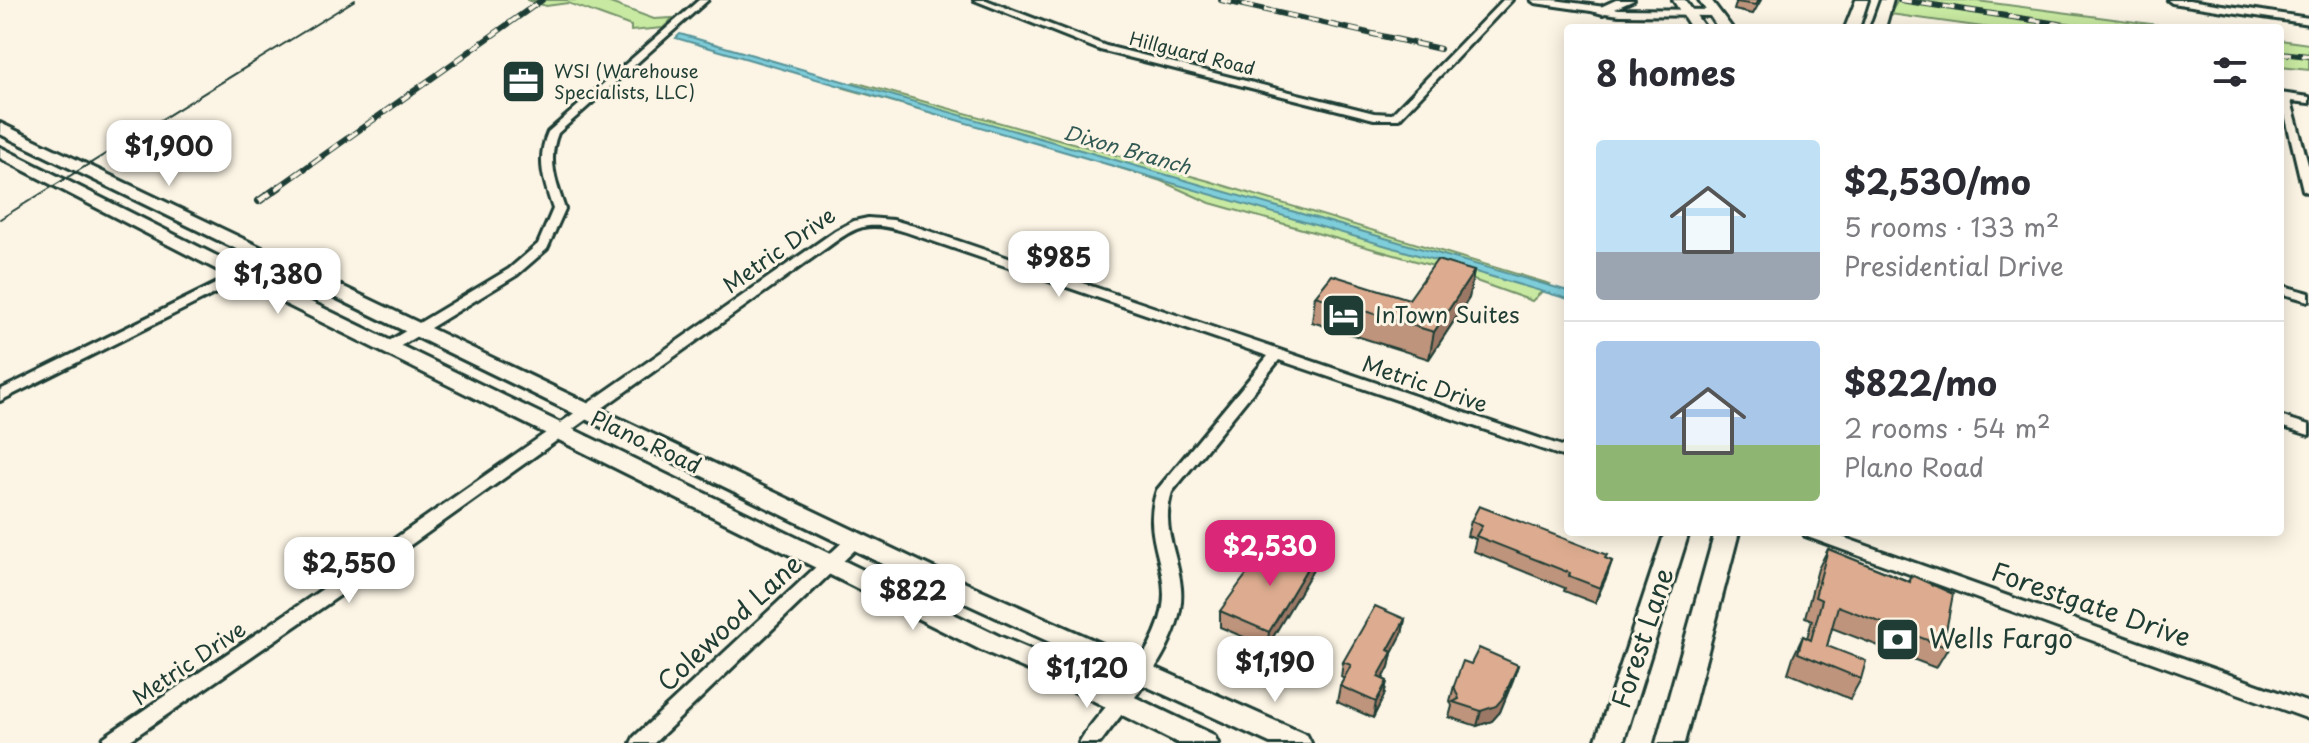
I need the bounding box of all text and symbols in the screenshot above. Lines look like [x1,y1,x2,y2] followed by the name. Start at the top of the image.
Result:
[1127,24,1258,81] street label: Hillguard Road
[1596,46,1736,98] text: 8 homes
[2208,50,2252,94] icon: filters
[554,57,699,105] place label: WSI (Warehouse Specialists, LLC)
[499,58,547,106] office icon: WSI (Warehouse Specialists, LLC)
[1060,117,1195,182] water label: Dixon Branch
[104,120,234,188] pin: $1,900
[125,126,214,165] text: $1,900
[1844,155,2031,207] text: $2,530/mo
[1660,172,1756,268] icon: home
[715,198,841,300] street label: Metric Drive
[1844,207,2059,246] text: 5 rooms · 133 m²
[1012,231,1106,299] pin: $985
[1026,237,1092,276] text: $985
[1844,246,2064,285] text: Presidential Drive
[213,248,343,316] pin: $1,380
[234,254,322,293] text: $1,380
[1320,291,1368,339] hotel icon: InTown Suites
[1375,297,1519,330] place label: InTown Suites
[1358,346,1493,420] street label: Metric Drive
[1844,356,1997,408] text: $822/mo
[1660,373,1756,469] icon: home
[586,401,707,481] street label: Plano Road
[1844,408,2051,447] text: 2 rooms · 54 m²
[1844,447,1984,486] text: Plano Road
[1205,520,1335,588] pin: $2,530
[1223,526,1317,565] text: $2,530
[284,537,414,605] pin: $2,550
[302,543,396,582] text: $2,550
[647,544,810,700] street label: Colewood Lane
[1987,551,2196,656] street label: Forestgate Drive
[1601,562,1683,713] street label: Forest Lane
[866,564,960,632] pin: $822
[879,570,947,609] text: $822
[125,611,252,712] street label: Metric Drive
[1874,615,1922,663] bank icon: Wells Fargo
[1929,618,2073,657] place label: Wells Fargo
[1210,636,1340,704] pin: $1,190
[1022,642,1152,710] pin: $1,120
[1235,642,1315,681] text: $1,190
[1046,648,1128,687] text: $1,120

